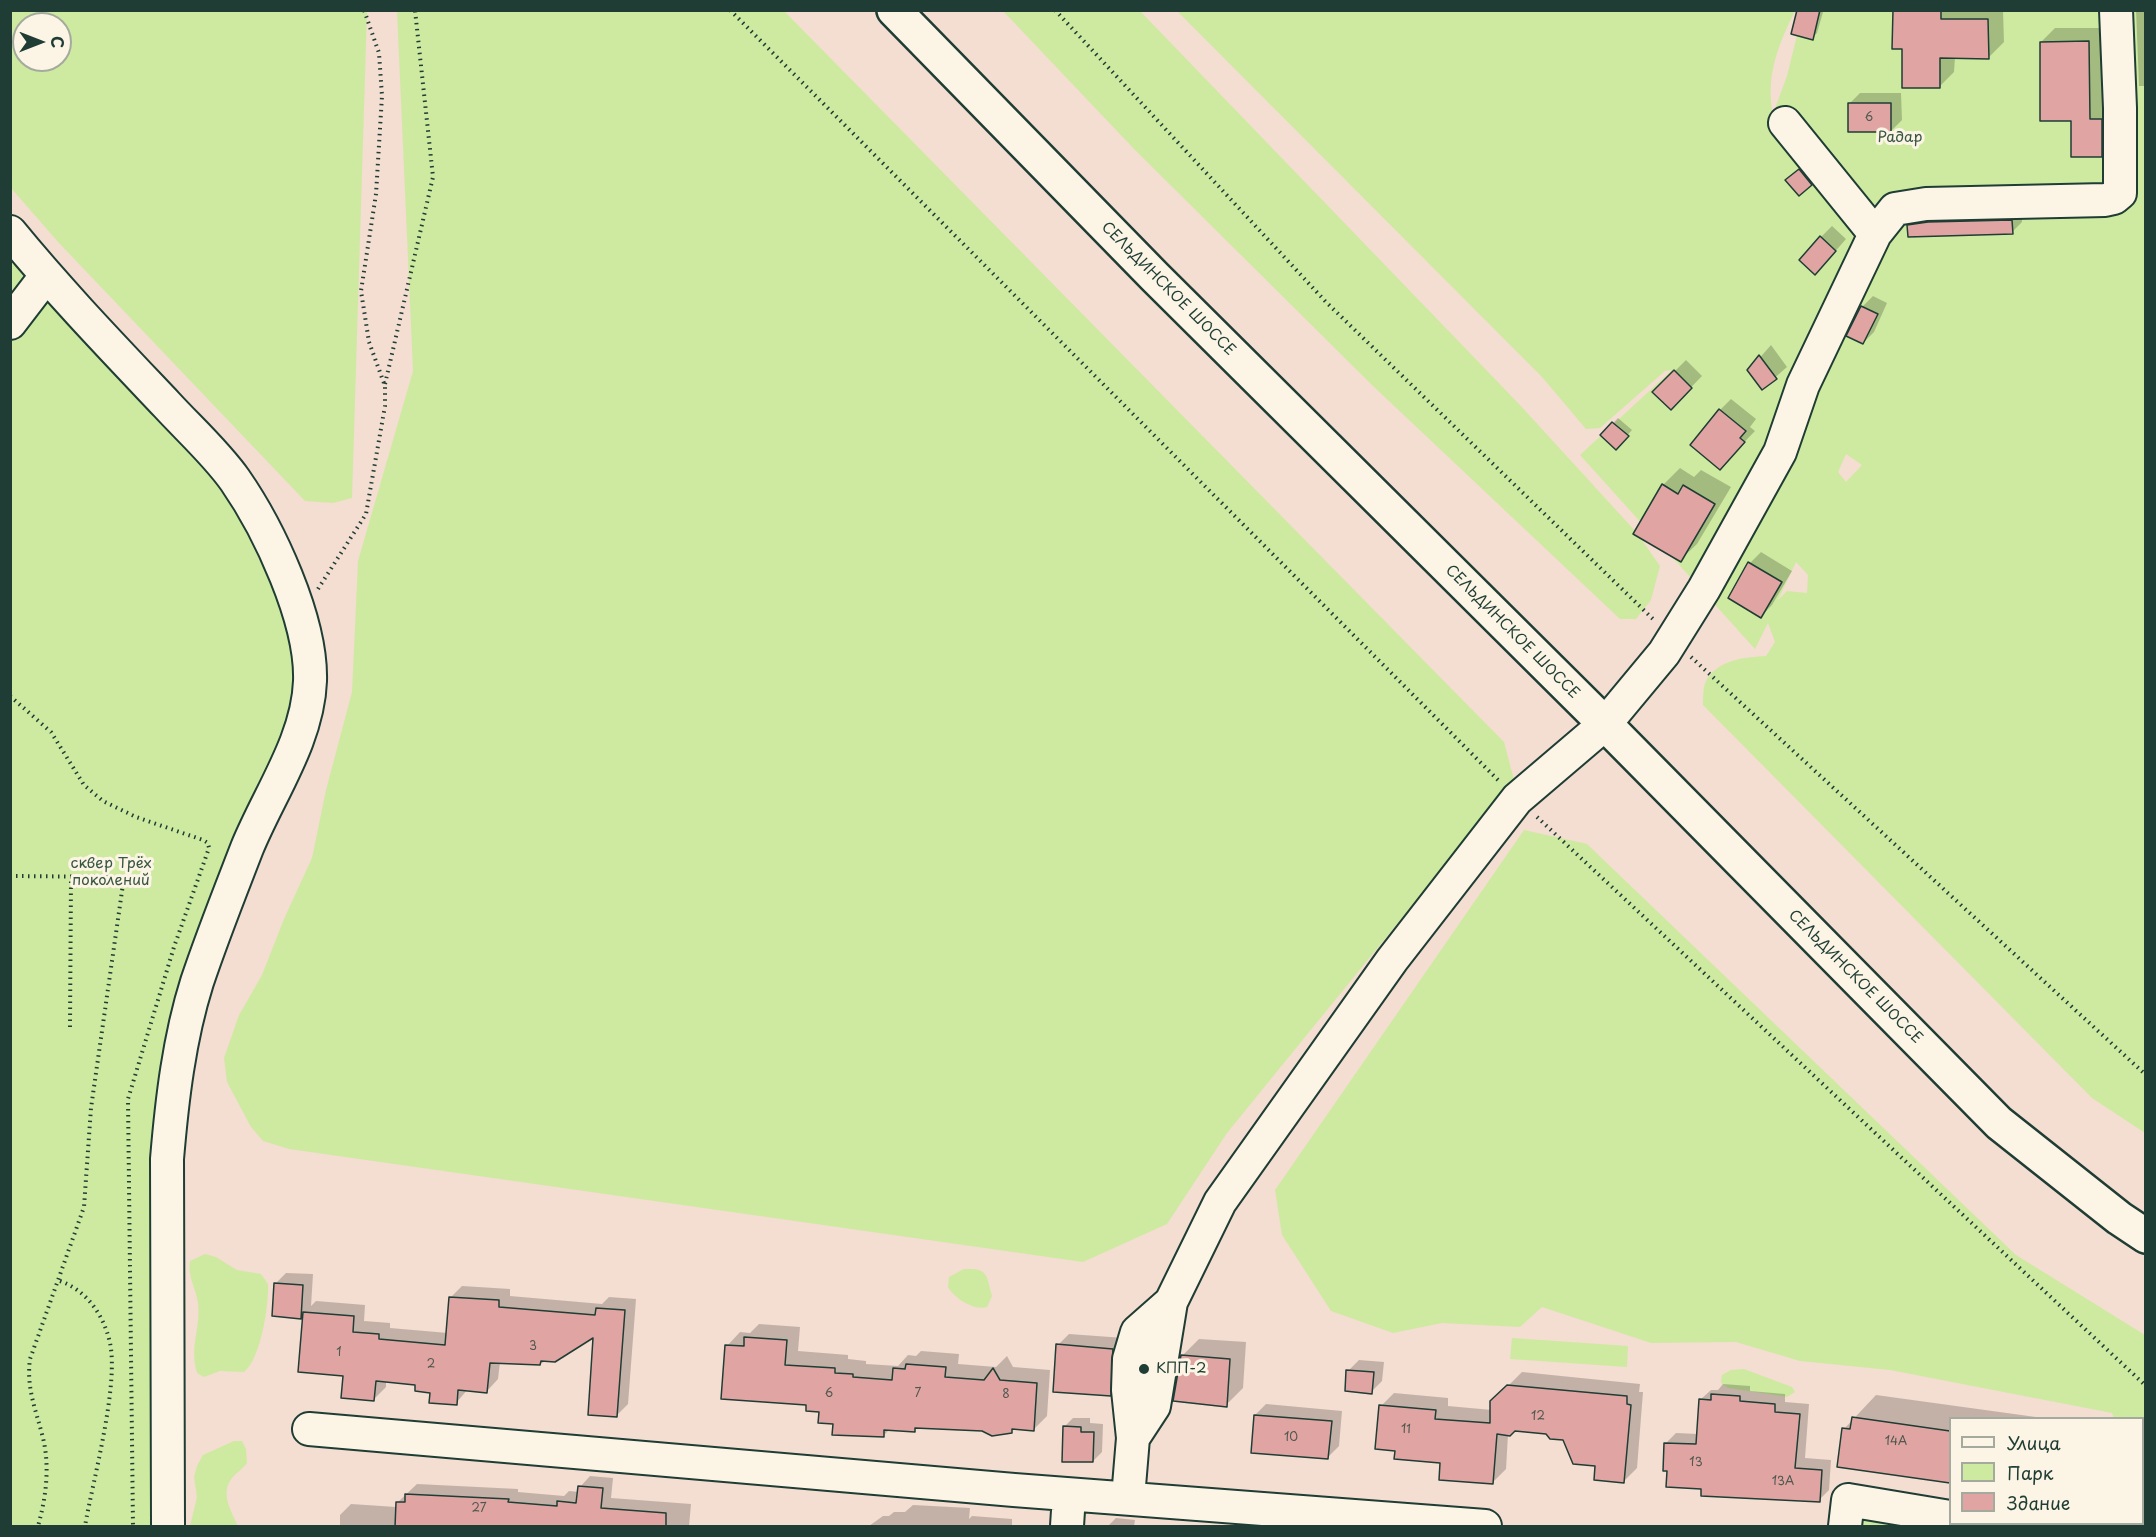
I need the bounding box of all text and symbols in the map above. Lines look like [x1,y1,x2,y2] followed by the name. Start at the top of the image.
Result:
[12,12,72,72] north arrow
[46,36,70,48] text: С
[1865,111,1873,125] house number: 6
[1877,129,1923,147] park label: Радар
[1097,218,1239,360] street label: СЕЛЬДИНСКОЕ ШОССЕ
[1441,561,1583,703] street label: СЕЛЬДИНСКОЕ ШОССЕ
[71,855,151,890] park label: сквер Трёх поколений
[1784,906,1926,1048] street label: СЕЛЬДИНСКОЕ ШОССЕ
[529,1340,537,1354] house number: 3
[336,1346,342,1360] house number: 1
[427,1358,435,1372] house number: 2
[1156,1360,1207,1378] place label: КПП-2
[1137,1362,1151,1376] marker: КПП-2
[825,1387,833,1401] house number: 6
[915,1387,921,1401] house number: 7
[1002,1388,1010,1402] house number: 8
[1531,1410,1545,1424] house number: 12
[1949,1417,2144,1525] legend
[1401,1423,1411,1437] house number: 11
[2007,1429,2061,1456] text: Улица
[1284,1431,1298,1445] house number: 10
[1885,1435,1907,1449] house number: 14А
[1689,1456,1703,1470] house number: 13
[2007,1459,2053,1486] text: Парк
[1772,1475,1794,1489] house number: 13А
[2007,1489,2070,1516] text: Здание
[472,1502,486,1516] house number: 27

